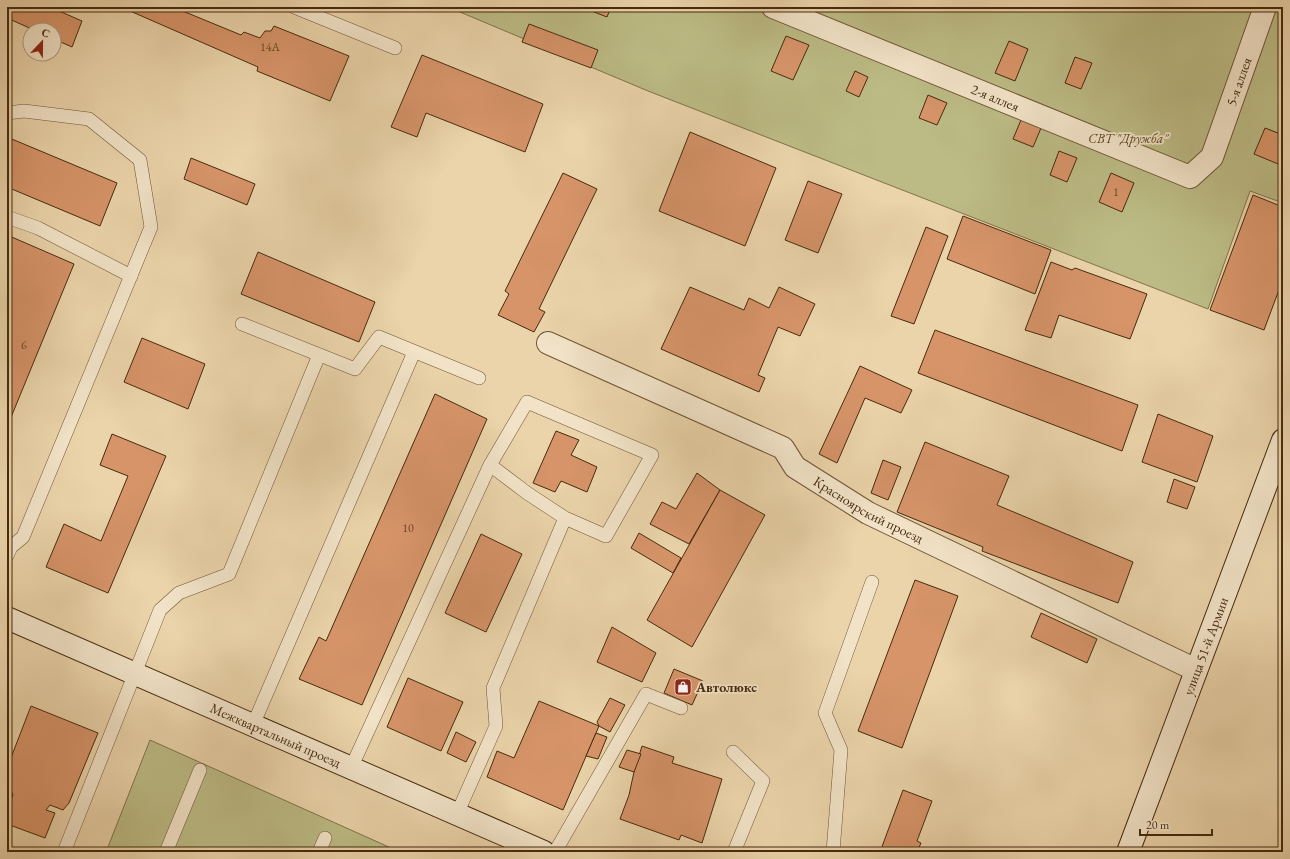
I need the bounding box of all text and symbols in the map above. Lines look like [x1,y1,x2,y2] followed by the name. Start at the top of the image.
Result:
[22,22,62,62] north arrow
[40,25,52,41] text: С
[260,39,281,55] house number: 14А
[1222,55,1256,108] street label: 5-я аллея
[968,80,1022,115] street label: 2-я аллея
[1088,129,1169,147] park label: СВТ "Дружба"
[1113,184,1119,200] house number: 1
[21,337,27,353] house number: 6
[810,472,927,547] street label: Красноярский проезд
[402,520,414,536] house number: 10
[1179,594,1232,698] street label: улица 51-й Армии
[673,677,693,697] shop icon: Автолюкс
[695,678,757,696] place label: Автолюкс
[207,699,344,772] street label: Межквартальный проезд
[1140,811,1212,837] scale bar
[1146,817,1170,833] text: 20 m

